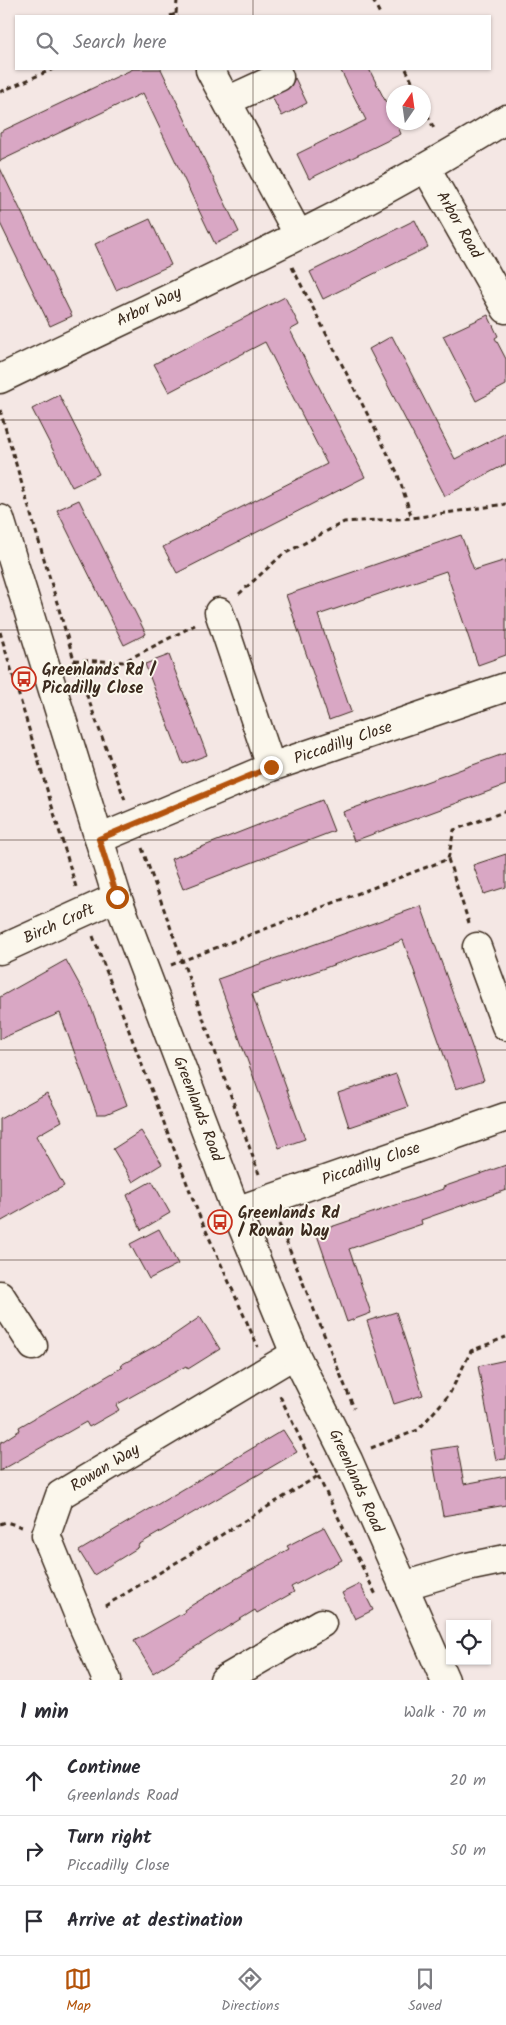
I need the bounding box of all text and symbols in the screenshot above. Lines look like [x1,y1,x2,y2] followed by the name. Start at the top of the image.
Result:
[15,15,491,70] search box
[73,28,167,58] text: Search here
[33,29,61,57] icon: search
[386,85,431,130] north arrow
[430,187,489,264] street label: Arbor Road
[112,280,186,334] street label: Arbor Way
[42,658,157,701] place label: Greenlands Rd / Picadilly Close
[11,666,37,692] bus stop icon: Greenlands Rd / Picadilly Close
[290,714,396,772] street label: Piccadilly Close
[260,756,283,779] route end
[106,886,129,909] route start
[19,897,99,951] street label: Birch Croft
[166,1053,230,1166] street label: Greenlands Road
[318,1135,424,1193] street label: Piccadilly Close
[237,1201,340,1244] place label: Greenlands Rd / Rowan Way
[207,1209,233,1235] bus stop icon: Greenlands Rd / Rowan Way
[322,1425,390,1538] street label: Greenlands Road
[65,1437,145,1499] street label: Rowan Way
[446,1620,491,1665] map controls
[446,1620,491,1665] button: locate
[20,1696,69,1729] text: 1 min
[403,1700,486,1725] text: Walk · 70 m
[67,1753,140,1783] text: Continue
[20,1767,48,1795] icon: ahead
[450,1768,486,1793] text: 20 m
[67,1783,178,1808] text: Greenlands Road
[67,1823,152,1853] text: Turn right
[20,1837,48,1865] icon: right
[450,1838,486,1863] text: 50 m
[67,1853,170,1878] text: Piccadilly Close
[67,1906,243,1936] text: Arrive at destination
[20,1907,48,1935] icon: arrive
[64,1965,92,2017] tab: Map
[221,1965,279,2017] tab: Directions
[408,1965,442,2017] tab: Saved

